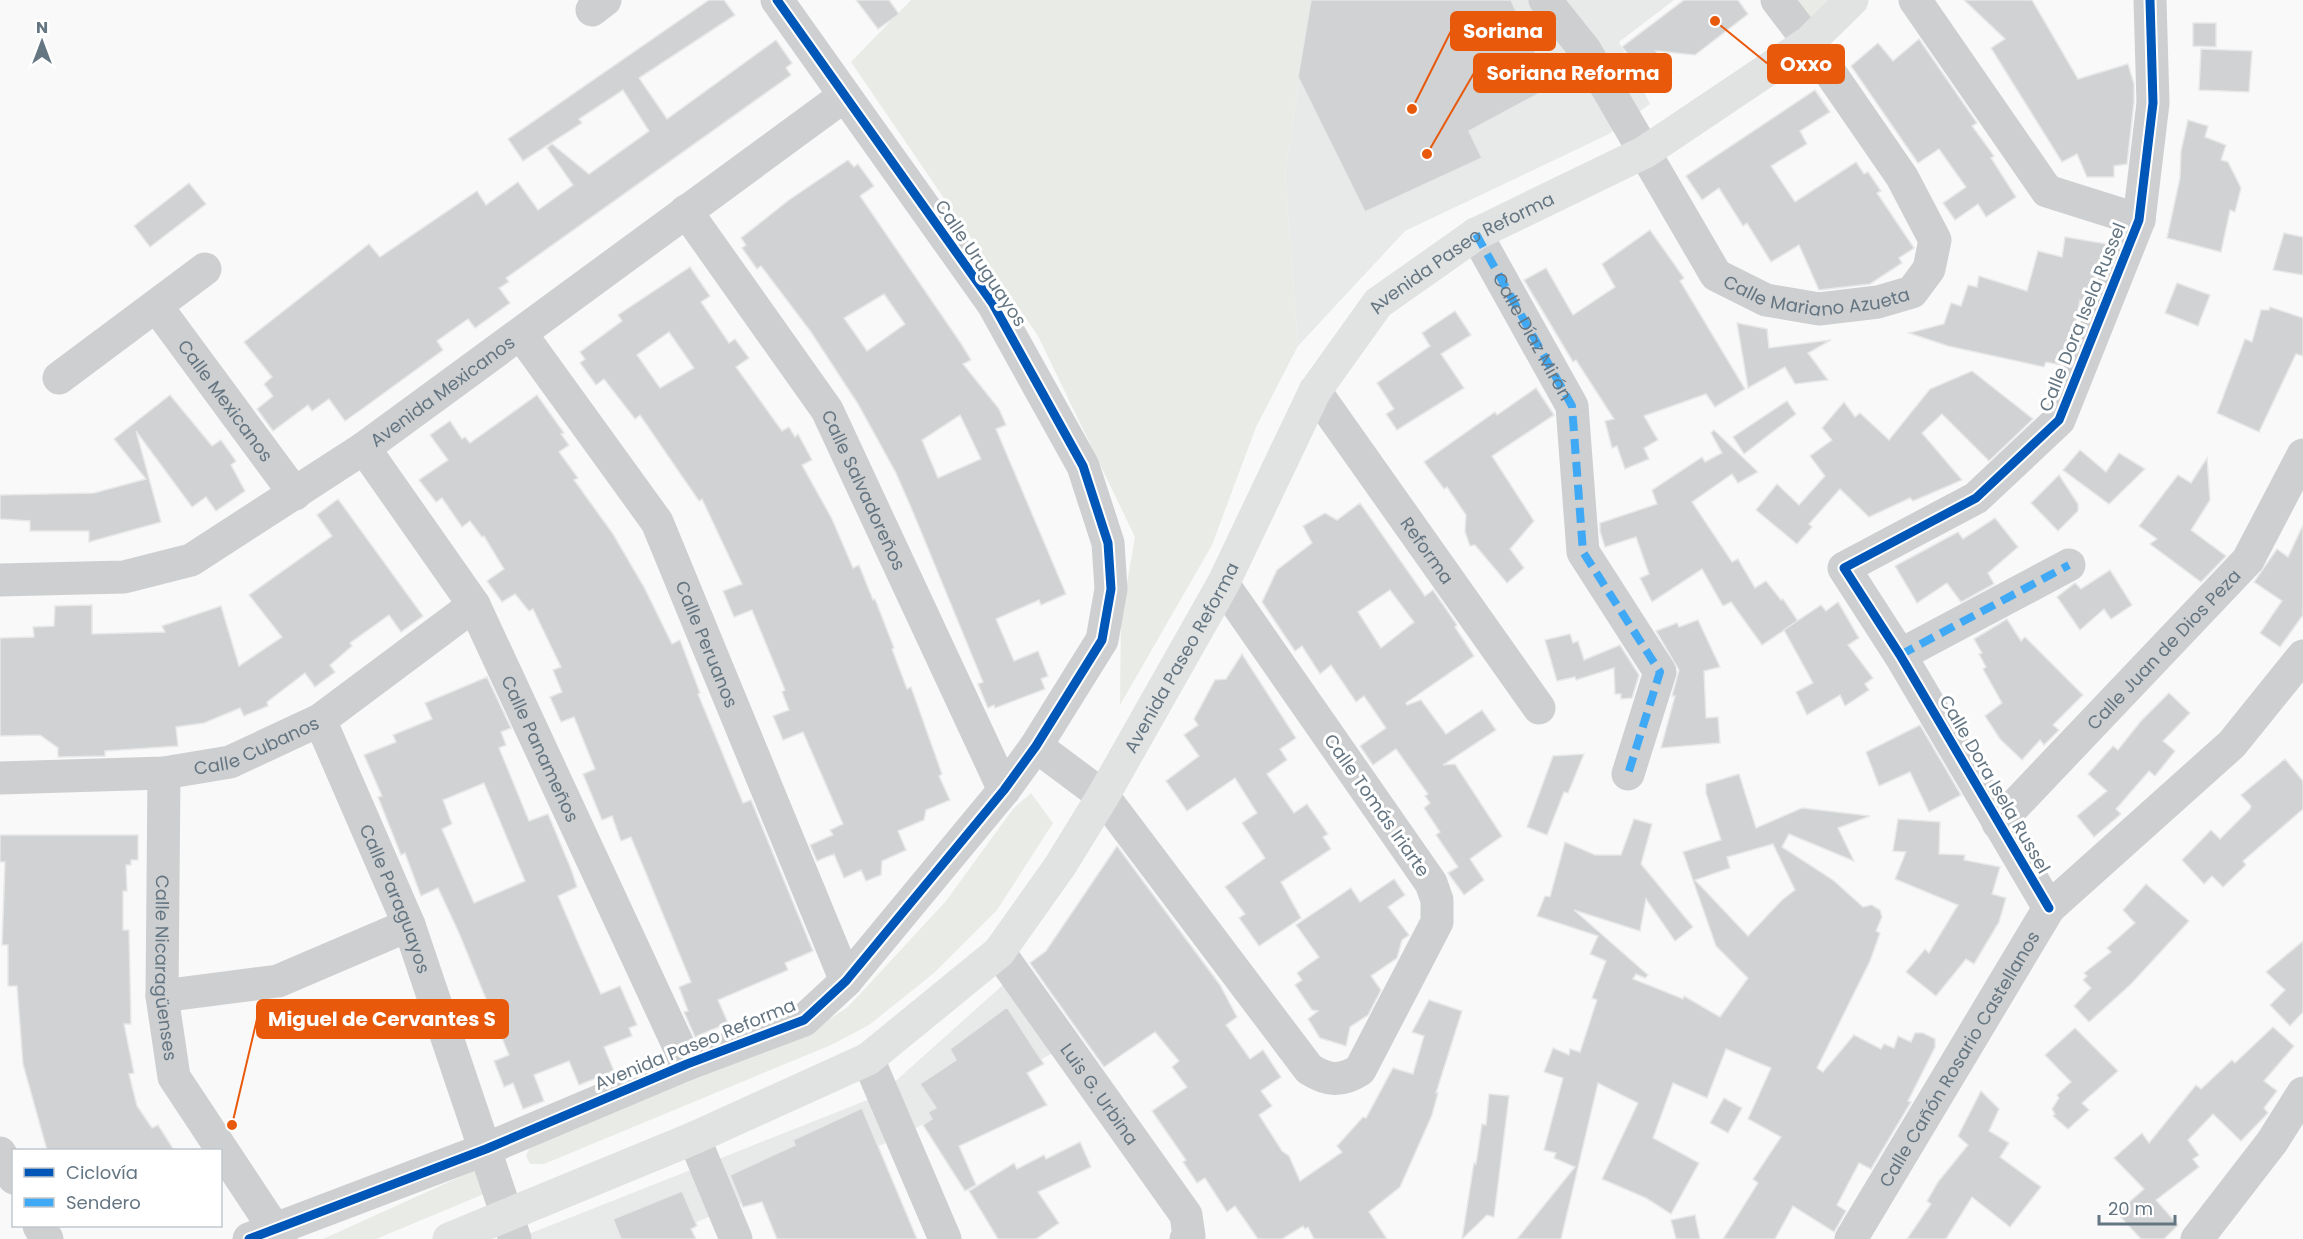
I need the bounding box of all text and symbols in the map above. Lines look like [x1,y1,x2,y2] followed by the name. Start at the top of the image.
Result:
[12,12,72,72] north arrow
[1451,12,1555,50] callout: Soriana
[36,16,48,39] text: N
[1463,17,1543,45] text: Soriana
[1768,45,1844,83] callout: Oxxo
[1780,50,1832,78] text: Oxxo
[1474,54,1671,92] callout: Soriana Reforma
[1487,59,1660,87] text: Soriana Reforma
[1362,186,1558,318] street label: Avenida Paseo Reforma
[929,195,1033,331] street label: Calle Uruguayos
[2033,219,2131,415] street label: Calle Dora Isela Russel
[1487,268,1579,405] street label: Calle Díaz Mirón
[1719,268,1913,322] street label: Calle Mariano Azueta
[365,329,520,452] street label: Avenida Mexicanos
[172,334,279,467] street label: Calle Mexicanos
[816,406,912,574] street label: Calle Salvadoreños
[1395,512,1460,589] street label: Reforma
[1118,558,1244,757] street label: Avenida Paseo Reforma
[2081,563,2246,735] street label: Calle Juan de Dios Peza
[670,577,745,711] street label: Calle Peruanos
[496,671,586,826] street label: Calle Panameños
[1934,690,2056,878] street label: Calle Dora Isela Russel
[192,710,323,780] street label: Calle Cubanos
[1318,729,1436,881] street label: Calle Tomás Iriarte
[354,820,437,977] street label: Calle Paraguayos
[149,875,184,1062] street label: Calle Nicaragüenses
[1872,926,2045,1192] street label: Calle Cañón Rosario Castellanos
[591,992,799,1096] street label: Avenida Paseo Reforma
[257,1000,508,1038] callout: Miguel de Cervantes S
[268,1005,496,1033] text: Miguel de Cervantes S
[1055,1038,1145,1150] street label: Luis G. Urbina
[12,1149,222,1227] legend
[66,1160,138,1185] text: Ciclovía
[2099,1188,2176,1226] scale bar
[66,1190,141,1215] text: Sendero
[2108,1196,2153,1221] text: 20 m

